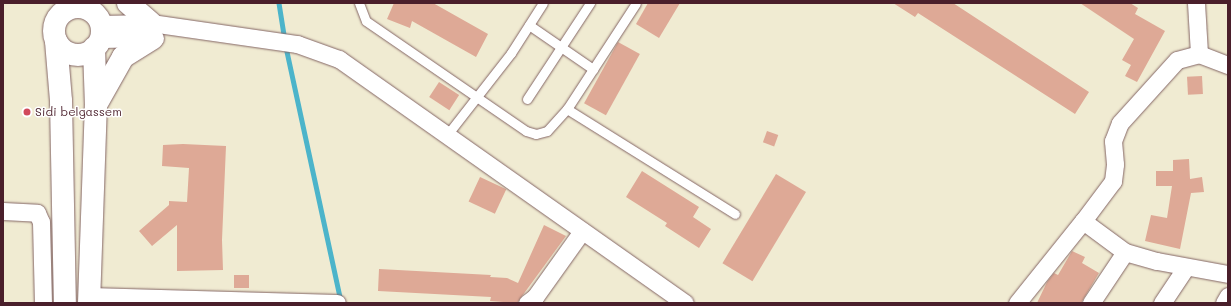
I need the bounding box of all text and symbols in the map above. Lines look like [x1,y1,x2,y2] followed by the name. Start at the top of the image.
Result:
[35,105,122,119] place label: Sidi belgassem
[22,107,32,117] marker: Sidi belgassem

